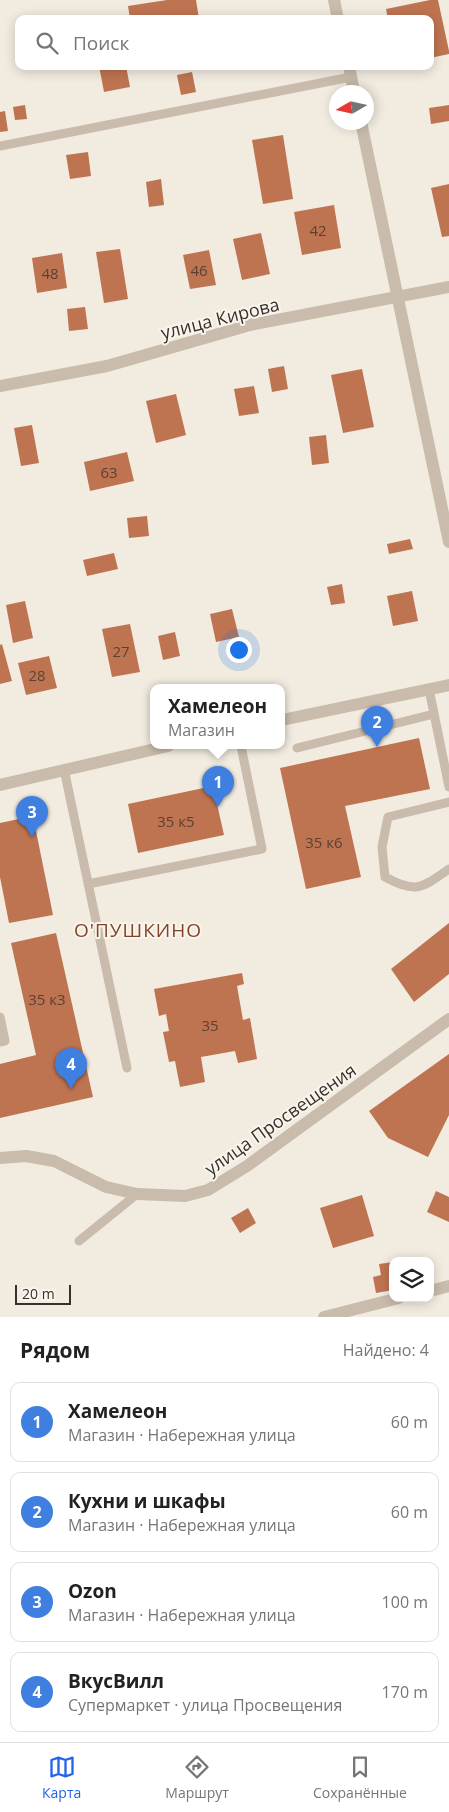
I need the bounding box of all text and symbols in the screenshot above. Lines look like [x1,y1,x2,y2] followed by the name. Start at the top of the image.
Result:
[15,15,434,70] search box
[33,29,61,57] icon: search
[73,30,129,56] text: Поиск
[329,85,374,130] north arrow
[309,220,327,240] house number: 42
[190,260,208,280] house number: 46
[41,263,59,283] house number: 48
[158,292,282,344] street label: улица Кирова
[100,462,118,482] house number: 63
[226,637,252,663] your location
[112,641,130,661] house number: 27
[28,665,46,685] house number: 28
[150,684,285,749] popup
[168,693,267,719] text: Хамелеон
[361,706,393,747] pin: 2
[168,719,235,741] text: Магазин
[202,766,234,807] pin: 1
[16,796,48,837] pin: 3
[157,811,195,831] house number: 35 к5
[305,832,343,852] house number: 35 к6
[74,917,202,943] district label: О'ПУШКИНО
[28,989,66,1009] house number: 35 к3
[201,1015,219,1035] house number: 35
[55,1048,87,1089] pin: 4
[199,1058,361,1180] street label: улица Просвещения
[389,1257,434,1302] map controls
[389,1257,434,1302] button: layers
[15,1282,71,1305] scale bar
[22,1284,55,1303] text: 20 m
[20,1336,90,1364] text: Рядом
[343,1339,429,1361] text: Найдено: 4
[68,1398,167,1424] text: Хамелеон
[32,1411,42,1433] text: 1
[391,1411,428,1433] text: 60 m
[68,1424,296,1446] text: Магазин · Набережная улица
[68,1488,226,1514] text: Кухни и шкафы
[32,1501,42,1523] text: 2
[391,1501,428,1523] text: 60 m
[68,1514,296,1536] text: Магазин · Набережная улица
[68,1578,117,1604] text: Ozon
[32,1591,42,1613] text: 3
[382,1591,428,1613] text: 100 m
[68,1604,296,1626] text: Магазин · Набережная улица
[68,1668,164,1694] text: ВкусВилл
[32,1681,42,1703] text: 4
[382,1681,428,1703] text: 170 m
[68,1694,342,1716] text: Супермаркет · улица Просвещения
[42,1753,81,1802] tab: Карта
[165,1753,229,1802] tab: Маршрут
[313,1753,407,1802] tab: Сохранённые

